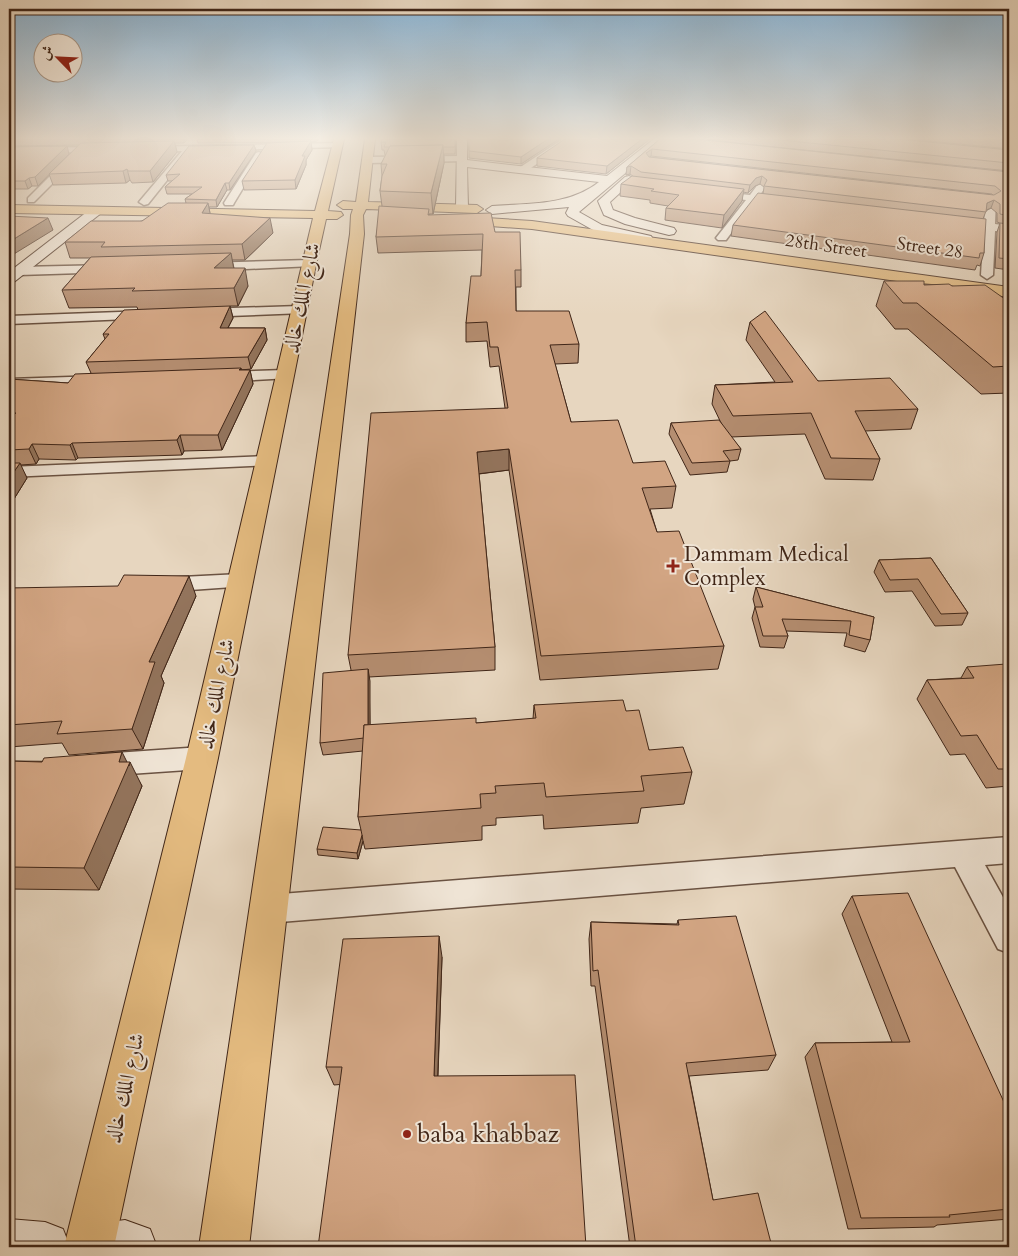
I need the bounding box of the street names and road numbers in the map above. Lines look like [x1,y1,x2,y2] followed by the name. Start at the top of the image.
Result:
[784,228,869,264] street label: 28th Street
[895,231,965,265] street label: Street 28
[276,240,331,356] street label: شارع الملك خالد
[190,636,245,752] street label: شارع الملك خالد
[98,1030,155,1146] street label: شارع الملك خالد

